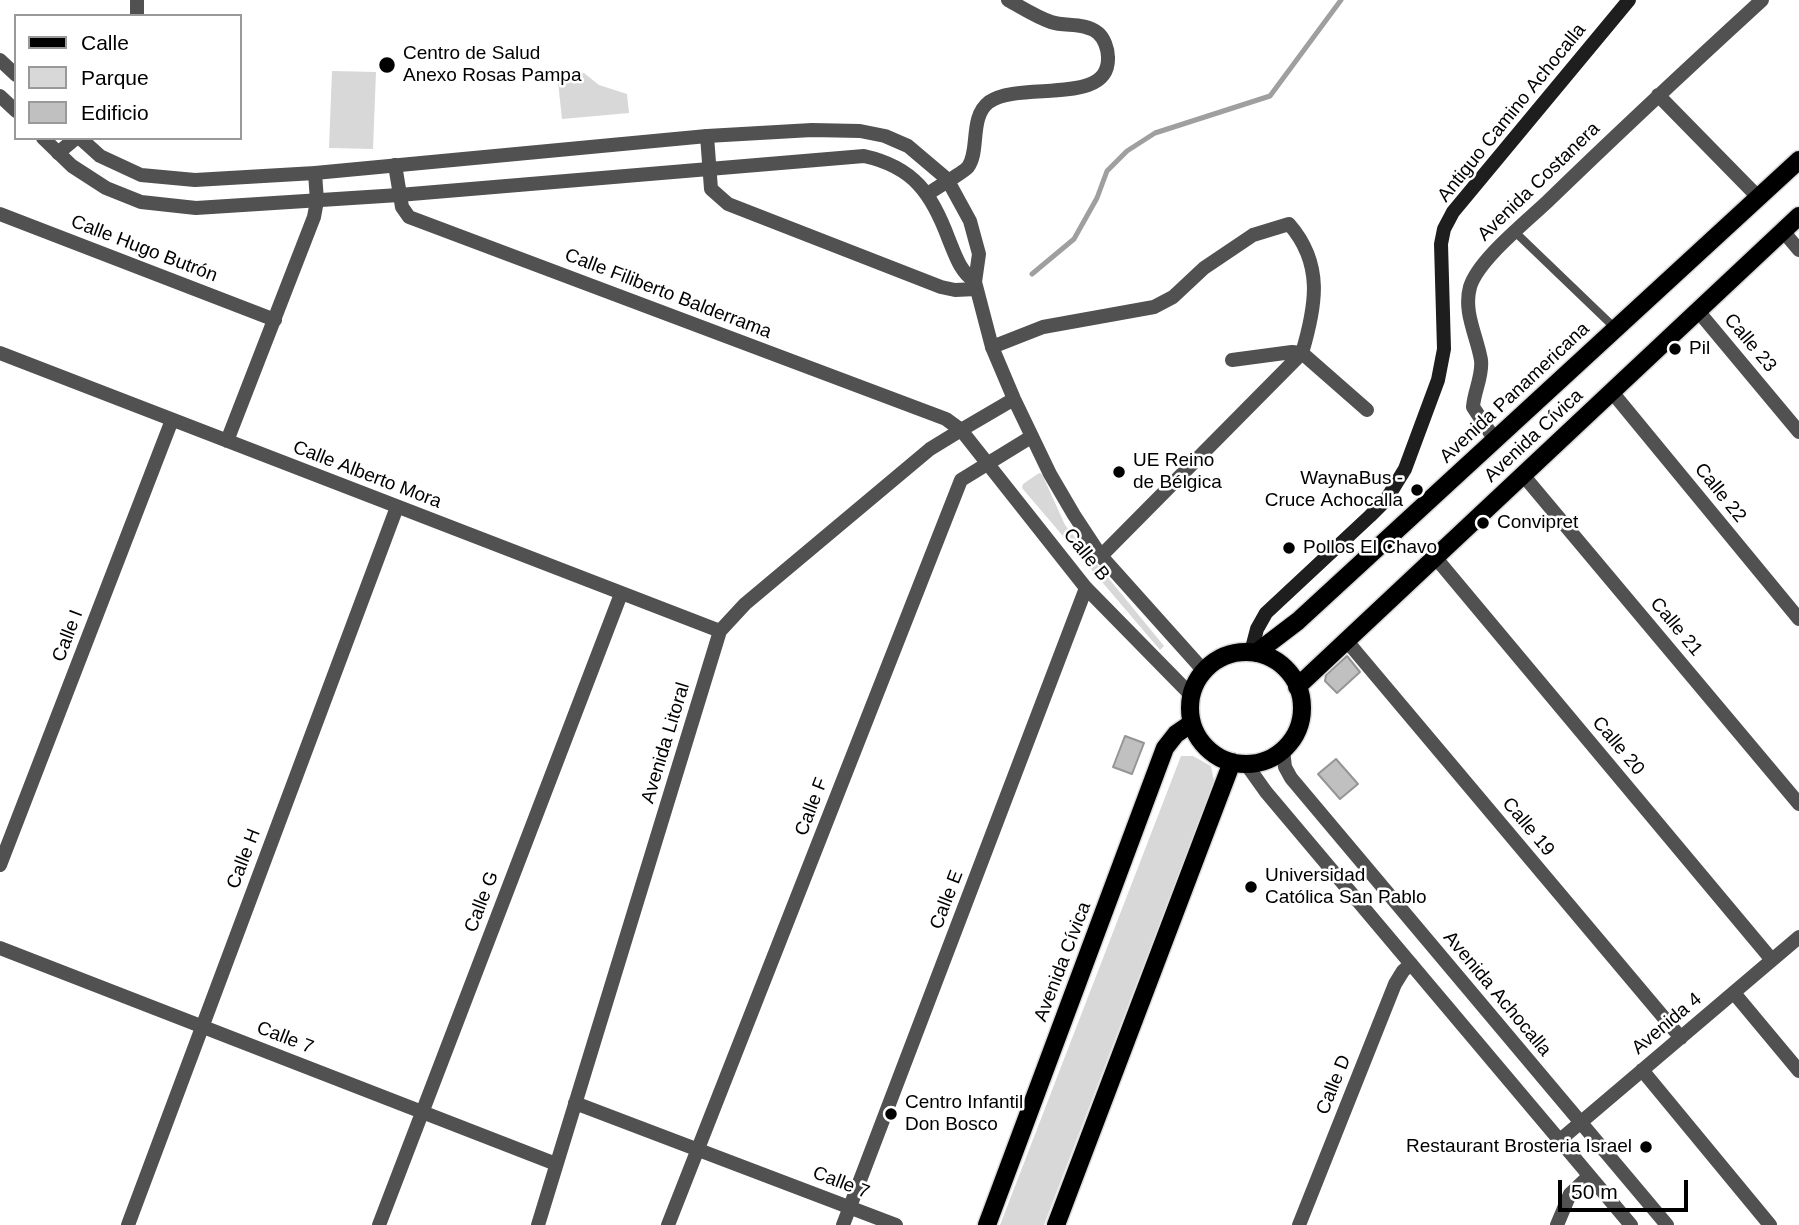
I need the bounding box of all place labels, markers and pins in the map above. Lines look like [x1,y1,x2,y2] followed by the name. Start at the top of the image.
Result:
[403,43,581,87] place label: Centro de Salud Anexo Rosas Pampa
[377,55,397,75] marker: Centro de Salud Anexo Rosas Pampa
[1689,338,1710,360] place label: Pil
[1667,341,1683,357] marker: Pil
[1133,450,1222,494] place label: UE Reino de Bélgica
[1111,464,1127,480] marker: UE Reino de Bélgica
[1265,468,1403,512] place label: WaynaBus - Cruce Achocalla
[1409,482,1425,498] marker: WaynaBus - Cruce Achocalla
[1497,512,1578,534] place label: Convipret
[1475,515,1491,531] marker: Convipret
[1303,537,1437,559] place label: Pollos El Chavo
[1281,540,1297,556] marker: Pollos El Chavo
[1265,865,1427,909] place label: Universidad Católica San Pablo
[1243,879,1259,895] marker: Universidad Católica San Pablo
[905,1092,1023,1136] place label: Centro Infantil Don Bosco
[883,1106,899,1122] marker: Centro Infantil Don Bosco
[1406,1136,1632,1158] place label: Restaurant Brosteria Israel
[1638,1139,1654,1155] marker: Restaurant Brosteria Israel

